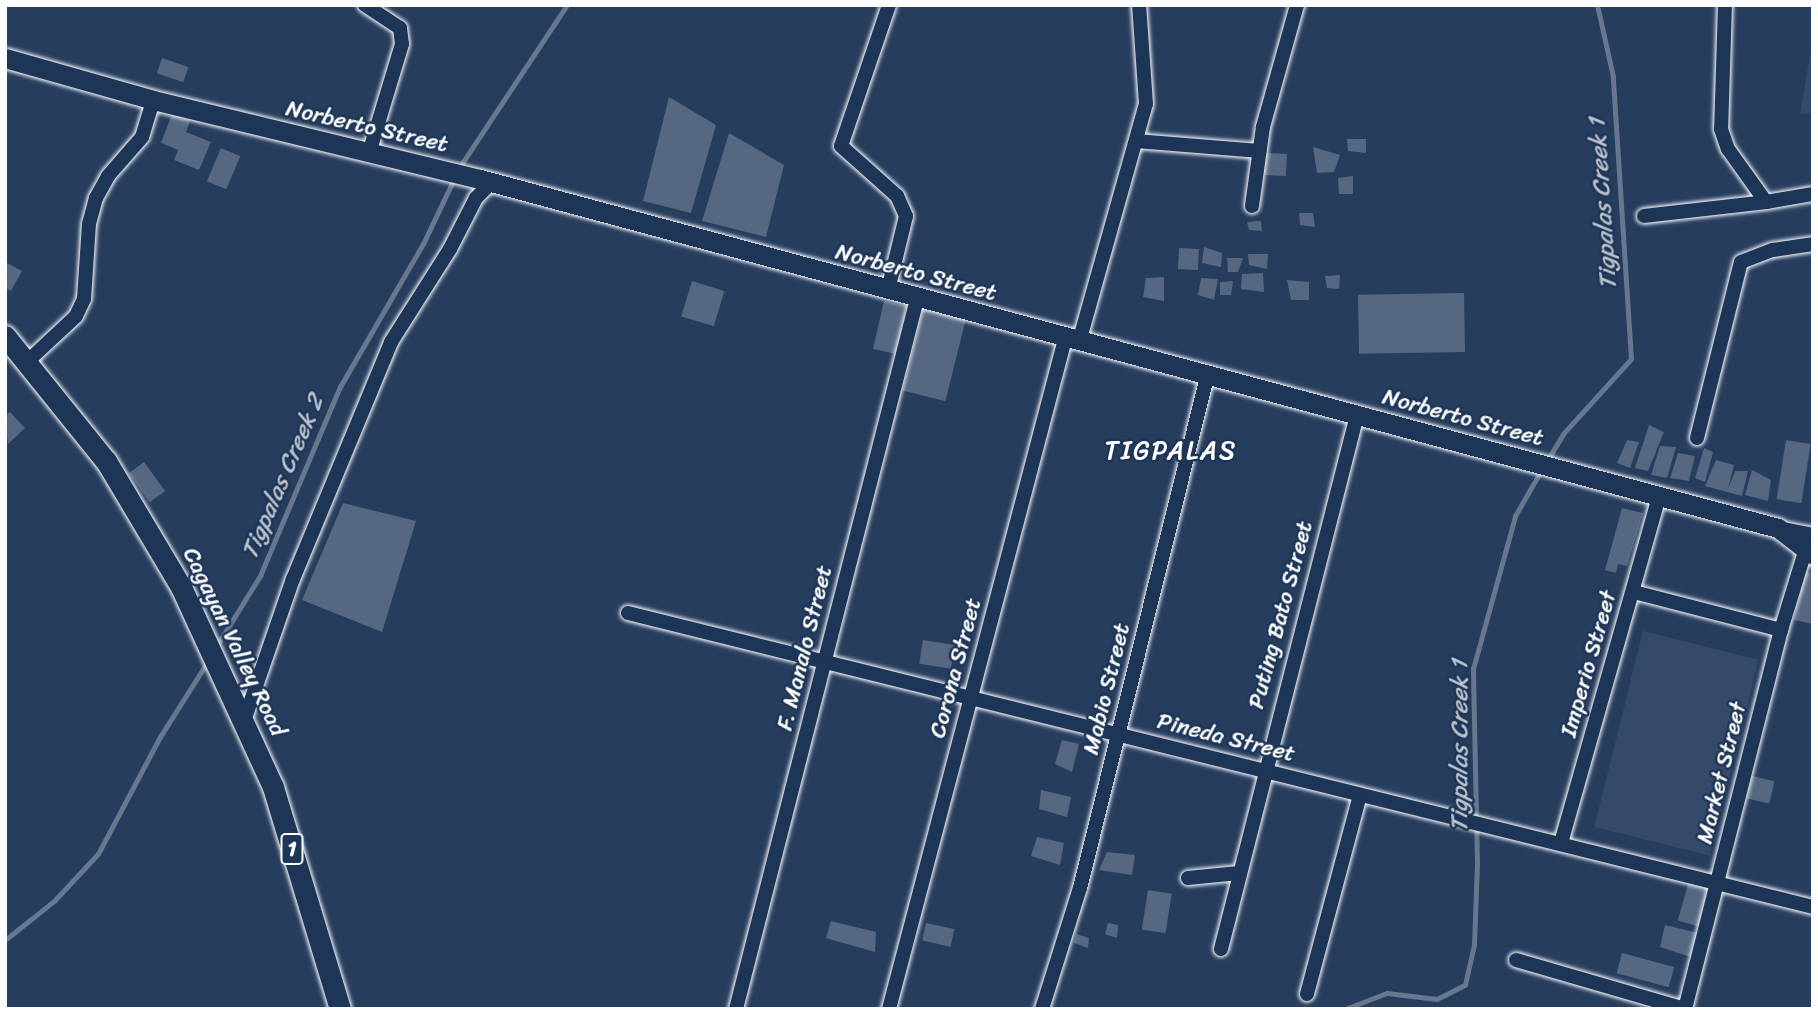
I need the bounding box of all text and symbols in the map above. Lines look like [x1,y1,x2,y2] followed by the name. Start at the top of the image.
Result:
[284,95,450,159] street label: Norberto Street
[1583,117,1623,291] water label: Tigpalas Creek 1
[833,238,999,308] street label: Norberto Street
[1380,383,1546,453] street label: Norberto Street
[235,391,331,563] water label: Tigpalas Creek 2
[1105,435,1237,467] district label: TIGPALAS
[1243,518,1319,712] street label: Puting Bato Street
[176,543,292,741] street label: Cagayan Valley Road
[771,563,839,733] street label: F. Manalo Street
[1555,588,1623,740] street label: Imperio Street
[924,595,988,741] street label: Corona Street
[1077,621,1137,757] street label: Mabio Street
[1446,660,1474,832] water label: Tigpalas Creek 1
[1691,699,1753,847] street label: Market Street
[1154,708,1298,768] street label: Pineda Street
[280,832,304,866] road number: 1

